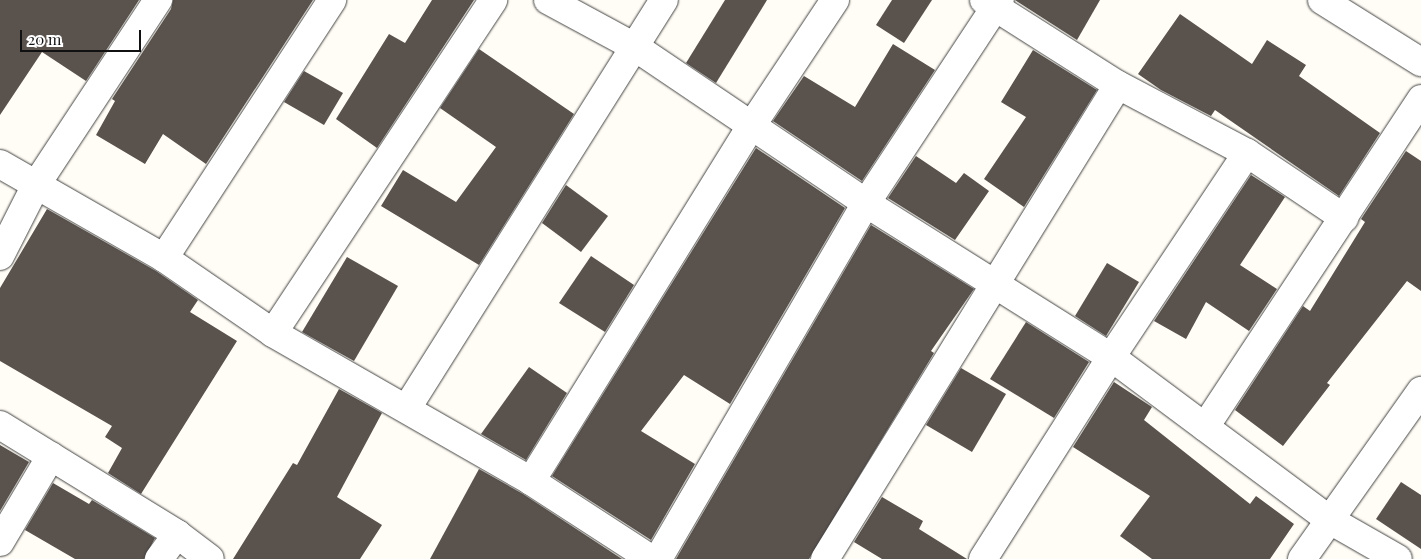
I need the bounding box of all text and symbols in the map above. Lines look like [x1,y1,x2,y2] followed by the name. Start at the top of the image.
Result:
[22,20,144,52] scale bar
[28,29,61,49] text: 20 m

